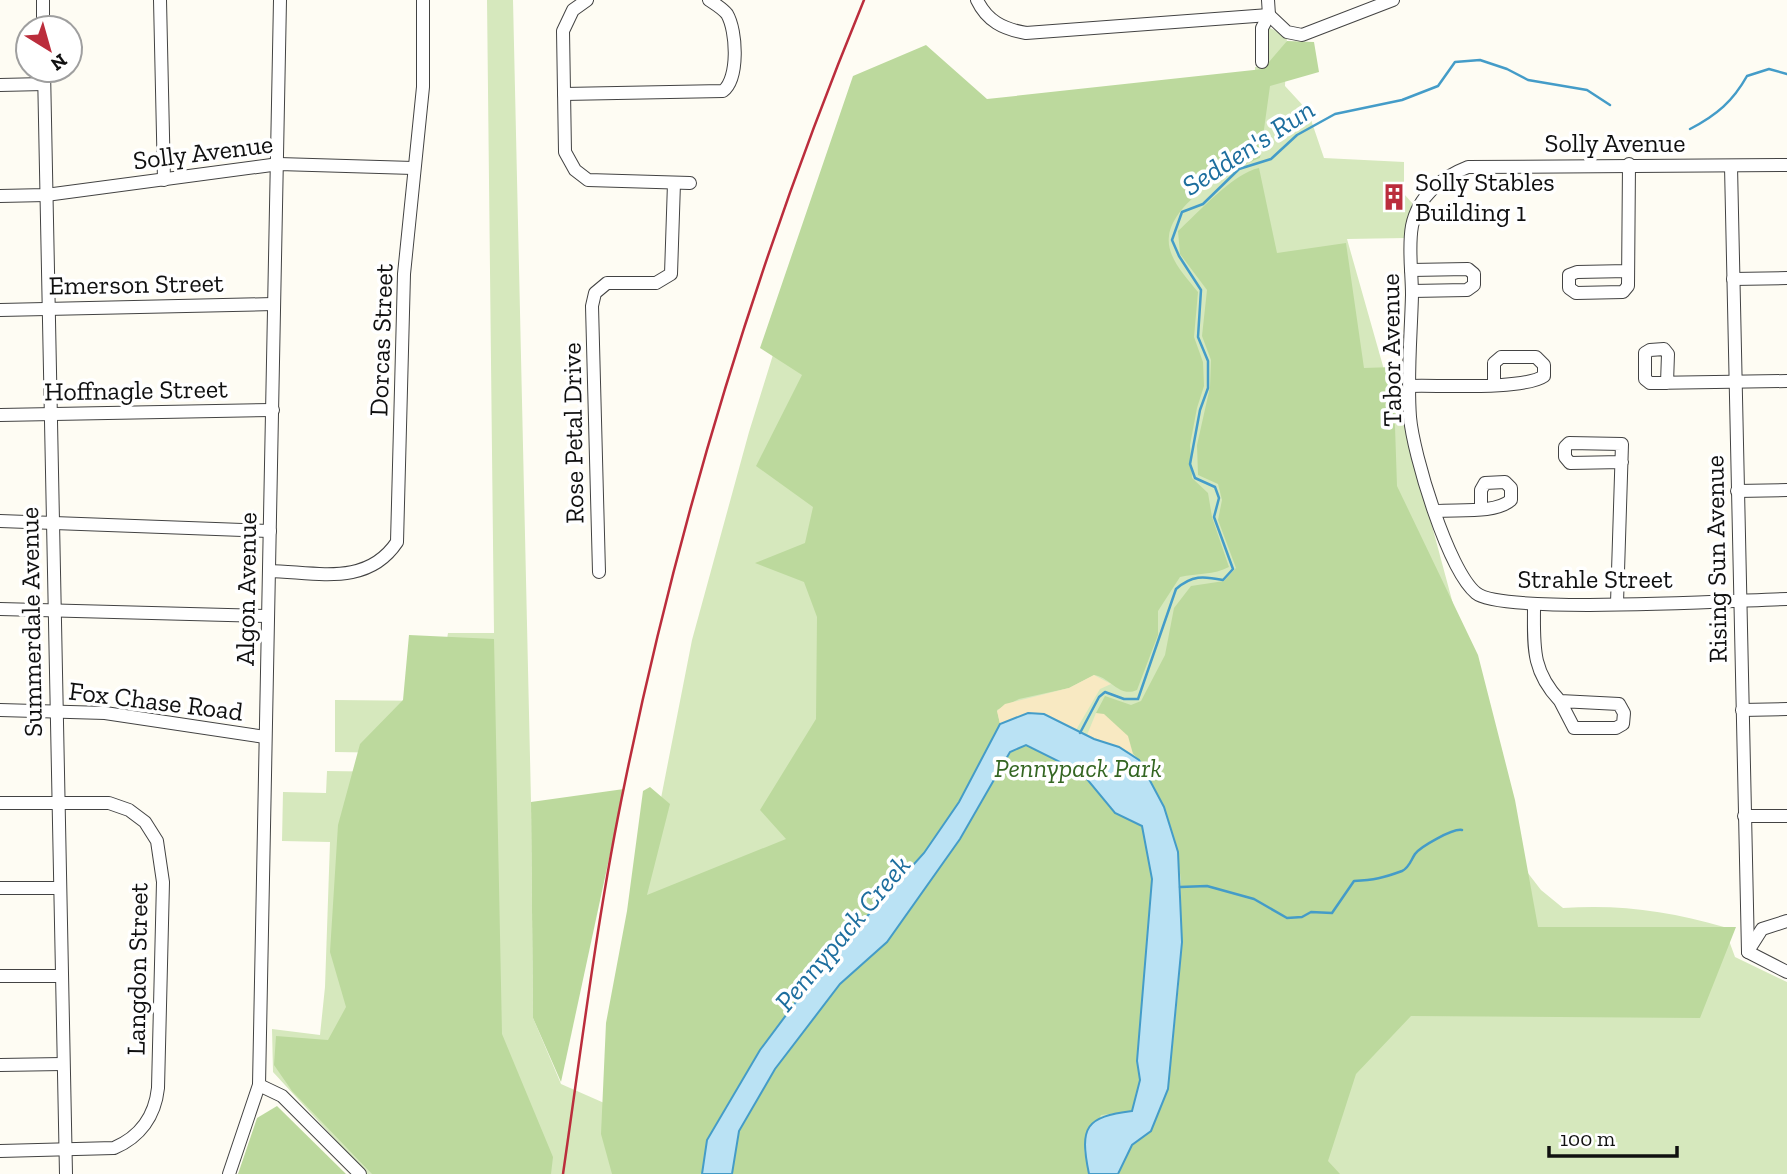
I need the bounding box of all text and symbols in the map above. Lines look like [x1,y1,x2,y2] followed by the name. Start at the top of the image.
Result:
[14,14,84,84] north arrow
[46,49,72,76] text: N
[1176,92,1321,202] water label: Sedden's Run
[1545,127,1685,159] street label: Solly Avenue
[131,128,275,176] street label: Solly Avenue
[1415,166,1555,228] place label: Solly Stables Building 1
[1379,182,1409,212] building icon: Solly Stables Building 1
[362,263,400,417] street label: Dorcas Street
[48,266,224,302] street label: Emerson Street
[1374,273,1408,427] street label: Tabor Avenue
[555,342,591,524] street label: Rose Petal Drive
[44,372,228,408] street label: Hoffnagle Street
[1698,455,1734,663] street label: Rising Sun Avenue
[13,507,49,737] street label: Summerdale Avenue
[229,512,263,666] street label: Algon Avenue
[1517,563,1673,595] street label: Strahle Street
[67,674,245,728] street label: Fox Chase Road
[994,752,1162,784] park label: Pennypack Park
[768,849,917,1018] water label: Pennypack Creek
[119,882,155,1056] street label: Langdon Street
[1549,1114,1677,1158] scale bar
[1560,1126,1615,1151] text: 100 m

